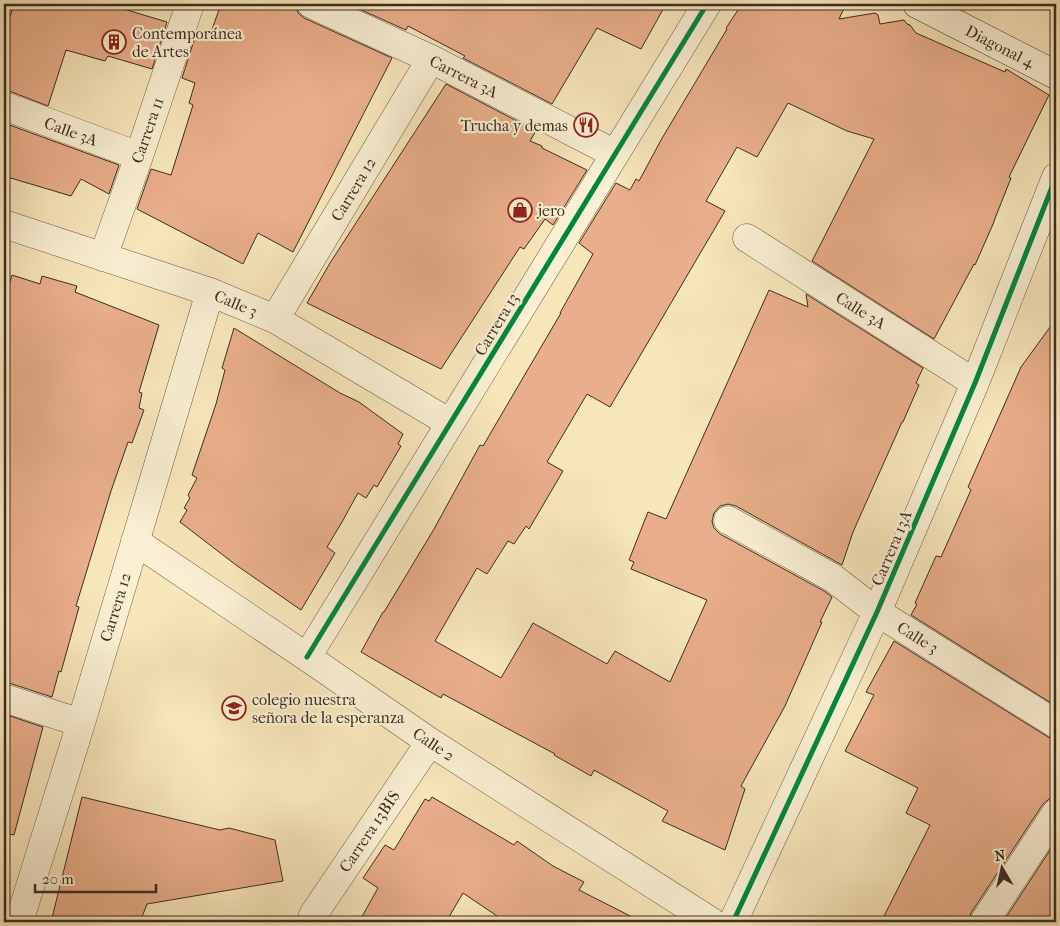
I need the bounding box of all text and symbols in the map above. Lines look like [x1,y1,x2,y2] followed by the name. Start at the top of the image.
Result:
[962,21,1038,72] street label: Diagonal 4
[132,24,243,61] place label: Contemporánea de Artes
[101,29,127,55] building icon: Contemporánea de Artes
[426,51,502,102] street label: Carrera 3A
[127,95,168,166] street label: Carrera 11
[573,112,599,138] restaurant icon: Trucha y demas
[42,113,101,150] street label: Calle 3A
[460,116,568,135] place label: Trucha y demas
[327,154,380,225] street label: Carrera 12
[507,197,533,223] shop icon: jero
[536,201,565,220] place label: jero
[211,286,260,321] street label: Calle 3
[832,288,890,333] street label: Calle 3A
[470,290,522,359] street label: Carrera 13
[867,507,916,589] street label: Carrera 13A
[96,570,135,644] street label: Carrera 12
[894,617,942,657] street label: Calle 3
[252,690,405,727] place label: colegio nuestra señora de la esperanza
[221,695,247,721] school or university icon: colegio nuestra señora de la esperanza
[409,724,458,765] street label: Calle 2
[335,787,404,876] street label: Carrera 13BIS
[978,844,1028,894] north arrow
[993,846,1007,865] text: N
[35,861,156,893] scale bar
[42,870,74,888] text: 20 m

